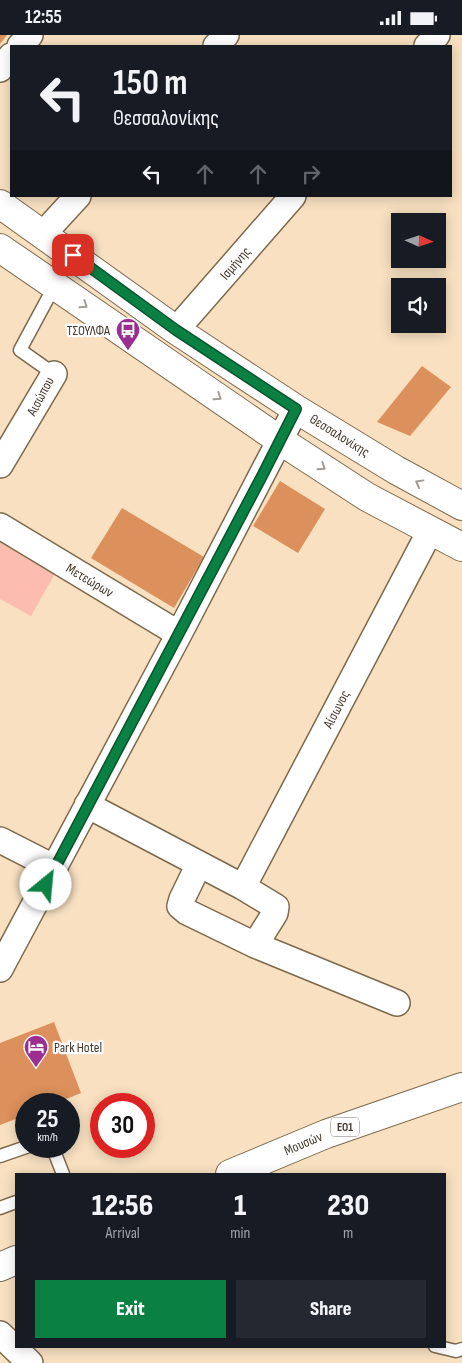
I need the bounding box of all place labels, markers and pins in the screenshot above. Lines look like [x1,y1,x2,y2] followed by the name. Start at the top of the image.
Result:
[52,234,94,276] pin
[115,317,141,351] bus stop icon: ΤΣΟΥΛΦΑ
[67,322,111,339] place label: ΤΣΟΥΛΦΑ
[23,1034,49,1068] hotel icon: Park Hotel
[54,1039,102,1056] place label: Park Hotel

